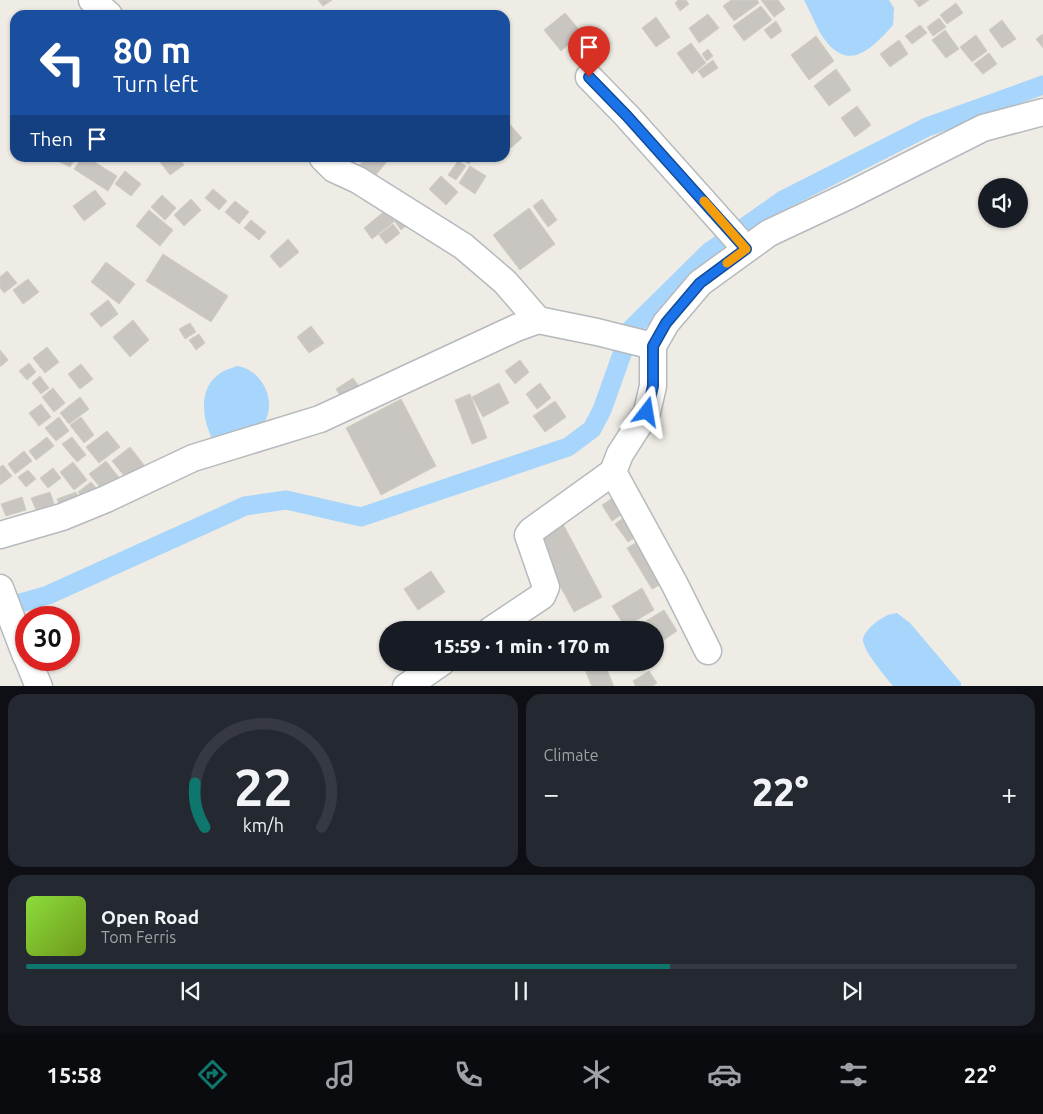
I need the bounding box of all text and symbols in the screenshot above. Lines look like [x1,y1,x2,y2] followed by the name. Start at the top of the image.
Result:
[568,26,610,77] pin
[30,30,95,95] icon: left
[113,30,191,70] text: 80 m
[575,33,603,61] icon: arrive
[113,71,198,96] text: Turn left
[83,125,111,153] icon: arrive
[30,128,73,150] text: Then
[978,178,1028,228] map controls
[978,178,1028,228] button: sound
[620,385,672,437] position arrow
[15,606,80,671] speed limit sign: 30
[433,635,610,657] text: 15:59 · 1 min · 170 m
[544,746,599,764] text: Climate
[233,758,292,816] text: 22
[752,771,809,813] text: 22°
[544,778,559,809] text: −
[1001,778,1017,809] text: +
[242,815,283,835] text: km/h
[101,906,199,928] text: Open Road
[101,928,176,946] text: Tom Ferris
[177,977,205,1005] icon: previous
[507,977,535,1005] icon: pause
[838,977,866,1005] icon: next
[195,1057,230,1092] icon: directions
[323,1057,358,1092] icon: music
[451,1057,486,1092] icon: phone
[579,1057,614,1092] icon: climate
[707,1057,742,1092] icon: car
[836,1057,871,1092] icon: filters
[47,1062,102,1087] text: 15:58
[964,1062,996,1087] text: 22°

